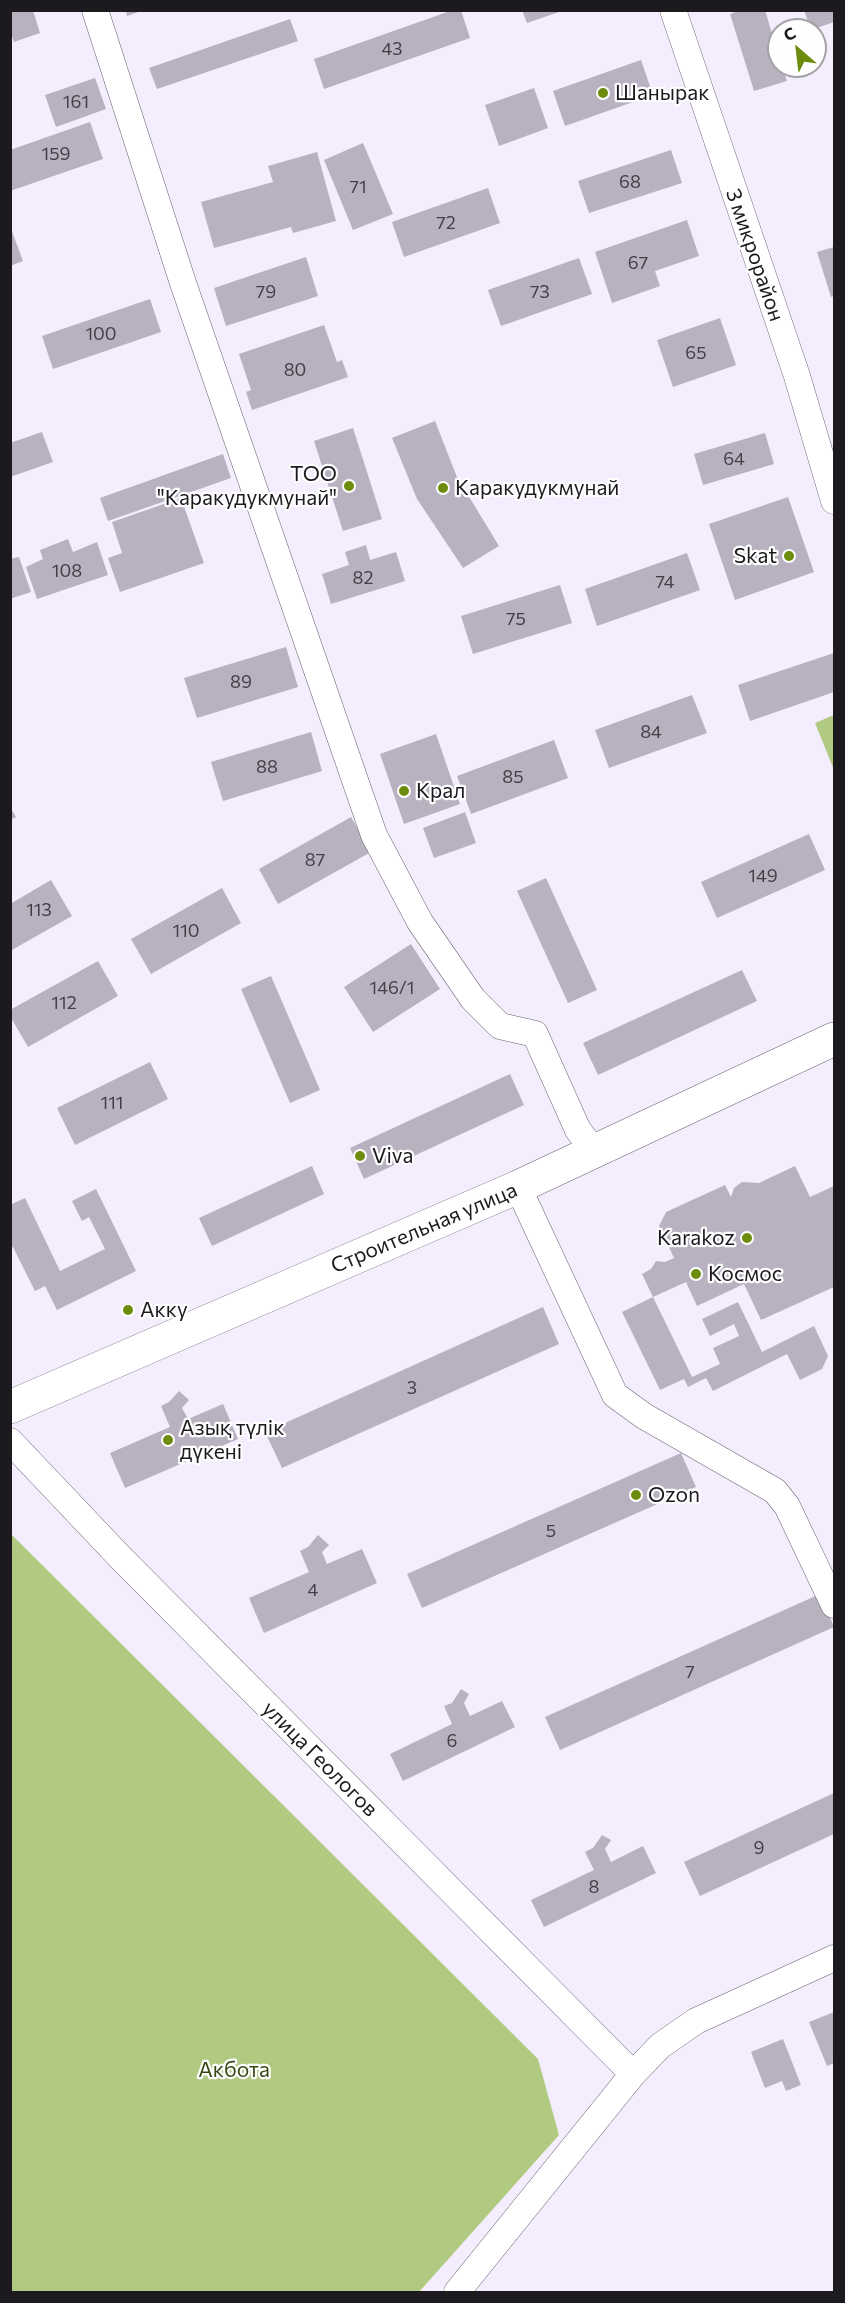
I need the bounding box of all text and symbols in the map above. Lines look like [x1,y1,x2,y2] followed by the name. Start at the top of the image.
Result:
[767,18,827,78] north arrow
[780,22,799,44] text: С
[381,38,403,60] house number: 43
[615,80,709,106] place label: Шанырак
[596,86,610,100] marker: Шанырак
[63,91,89,113] house number: 161
[42,143,70,165] house number: 159
[619,171,641,193] house number: 68
[349,176,367,198] house number: 71
[720,185,790,325] street label: 3 микрорайон
[436,212,456,234] house number: 72
[628,252,648,274] house number: 67
[256,281,276,303] house number: 79
[530,281,550,303] house number: 73
[85,323,117,345] house number: 100
[685,342,707,364] house number: 65
[284,359,306,381] house number: 80
[723,448,745,470] house number: 64
[157,461,337,511] place label: ТОО "Каракудукмунай"
[455,475,619,501] place label: Каракудукмунай
[342,479,356,493] marker: ТОО "Каракудукмунай"
[436,481,450,495] marker: Каракудукмунай
[734,543,777,569] place label: Skat
[782,549,796,563] marker: Skat
[52,560,82,582] house number: 108
[353,567,373,589] house number: 82
[655,571,675,593] house number: 74
[506,608,526,630] house number: 75
[230,671,252,693] house number: 89
[640,721,662,743] house number: 84
[256,756,278,778] house number: 88
[502,766,524,788] house number: 85
[416,778,465,804] place label: Крал
[397,784,411,798] marker: Крал
[305,849,325,871] house number: 87
[748,865,778,887] house number: 149
[26,899,52,921] house number: 113
[172,920,200,942] house number: 110
[370,977,414,999] house number: 146/1
[51,992,77,1014] house number: 112
[100,1092,124,1114] house number: 111
[372,1143,413,1169] place label: Viva
[353,1149,367,1163] marker: Viva
[327,1177,521,1279] street label: Строительная улица
[657,1225,735,1251] place label: Кarakoz
[740,1231,754,1245] marker: Кarakoz
[708,1261,782,1287] place label: Космос
[689,1267,703,1281] marker: Космос
[140,1297,188,1323] place label: Акку
[121,1303,135,1317] marker: Акку
[407,1377,417,1399] house number: 3
[180,1415,284,1465] place label: Азық түлік дүкені
[161,1433,175,1447] marker: Азық түлік дүкені
[648,1482,700,1508] place label: Ozon
[629,1488,643,1502] marker: Ozon
[546,1520,556,1542] house number: 5
[308,1579,318,1601] house number: 4
[685,1661,695,1683] house number: 7
[257,1696,383,1822] street label: улица Геологов
[447,1730,457,1752] house number: 6
[754,1837,764,1859] house number: 9
[589,1876,599,1898] house number: 8
[198,2057,270,2083] park label: Акбота

